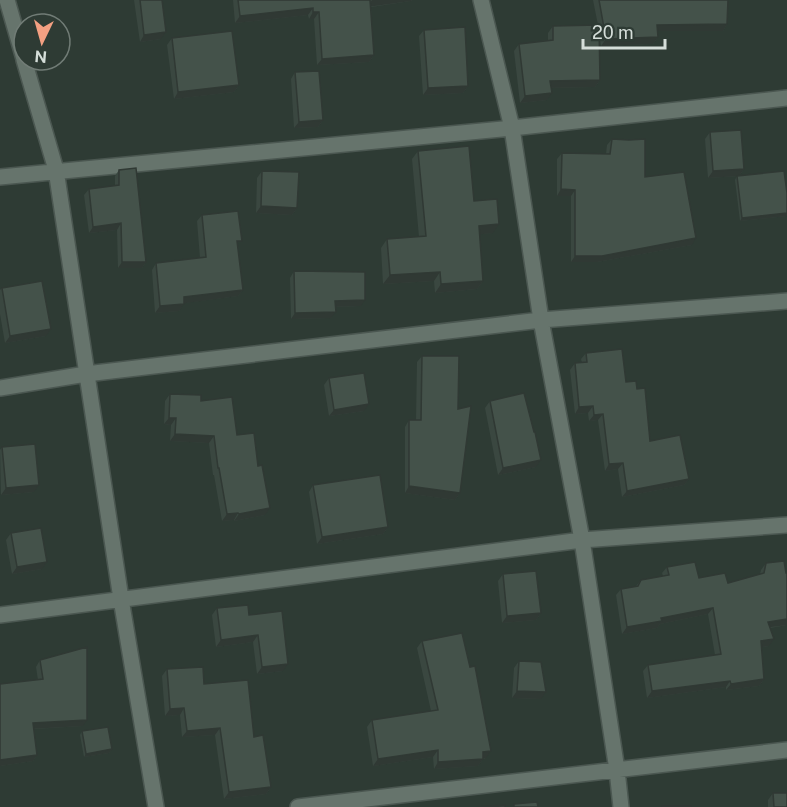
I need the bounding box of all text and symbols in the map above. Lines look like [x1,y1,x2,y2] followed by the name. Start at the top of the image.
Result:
[12,12,72,72] north arrow
[583,12,666,50] scale bar
[592,22,634,43] text: 20 m
[34,46,48,66] text: N

